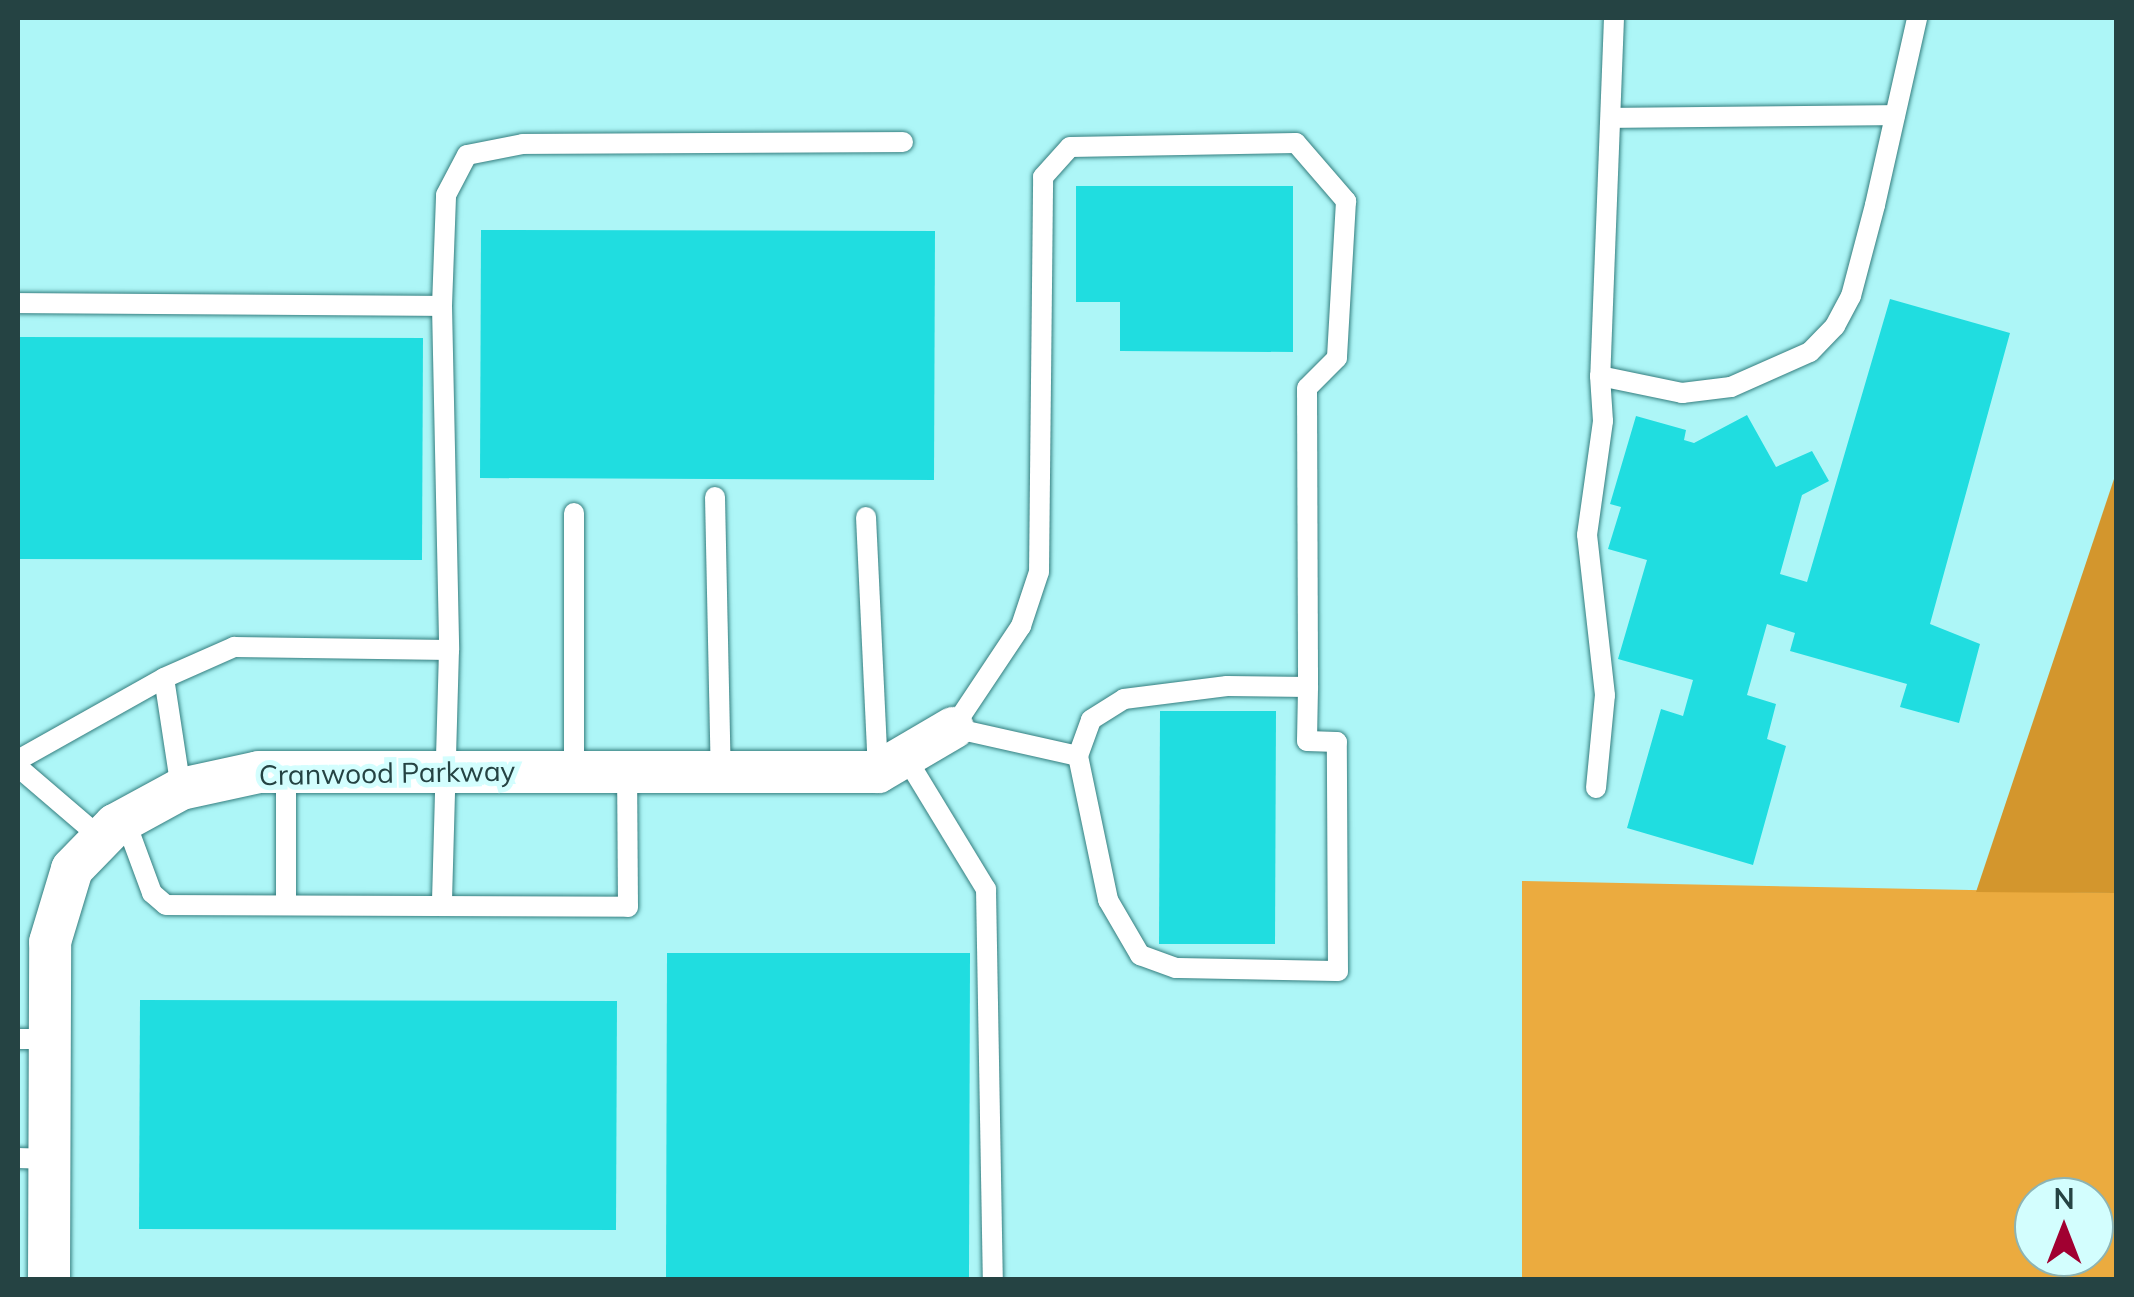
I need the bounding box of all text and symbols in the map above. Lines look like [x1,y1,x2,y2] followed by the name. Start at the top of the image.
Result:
[258,754,516,792] street label: Cranwood Parkway
[2014,1177,2114,1277] north arrow
[2053,1181,2075,1216] text: N

